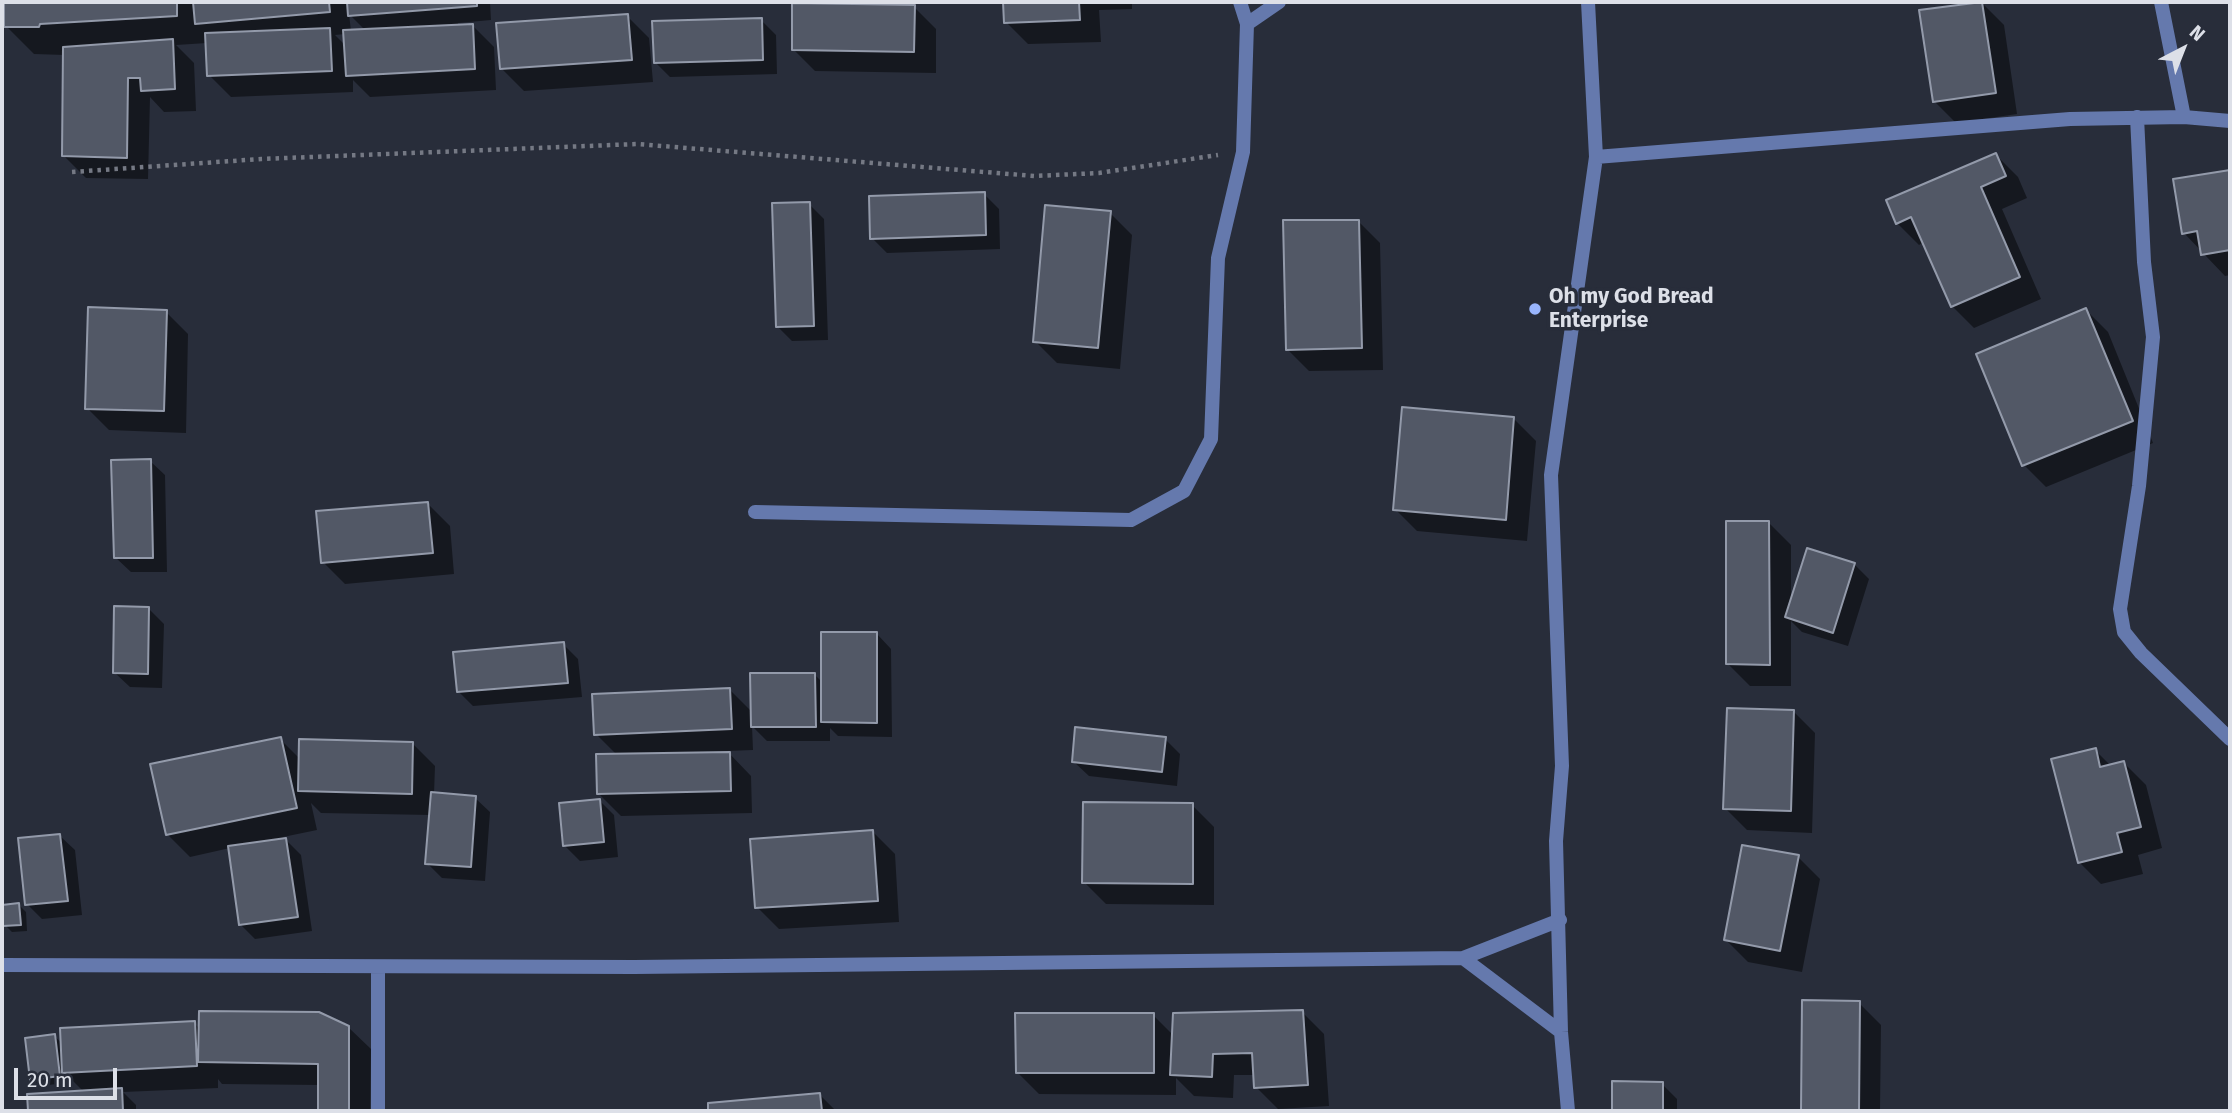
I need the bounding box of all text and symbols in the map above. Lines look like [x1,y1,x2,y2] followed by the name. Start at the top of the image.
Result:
[2148,14,2218,84] north arrow
[2185,20,2210,46] text: N
[1549,284,1714,334] place label: Oh my God Bread Enterprise
[1527,301,1543,317] marker: Oh my God Bread Enterprise
[18,1054,121,1098] scale bar
[27,1067,73,1093] text: 20 m

